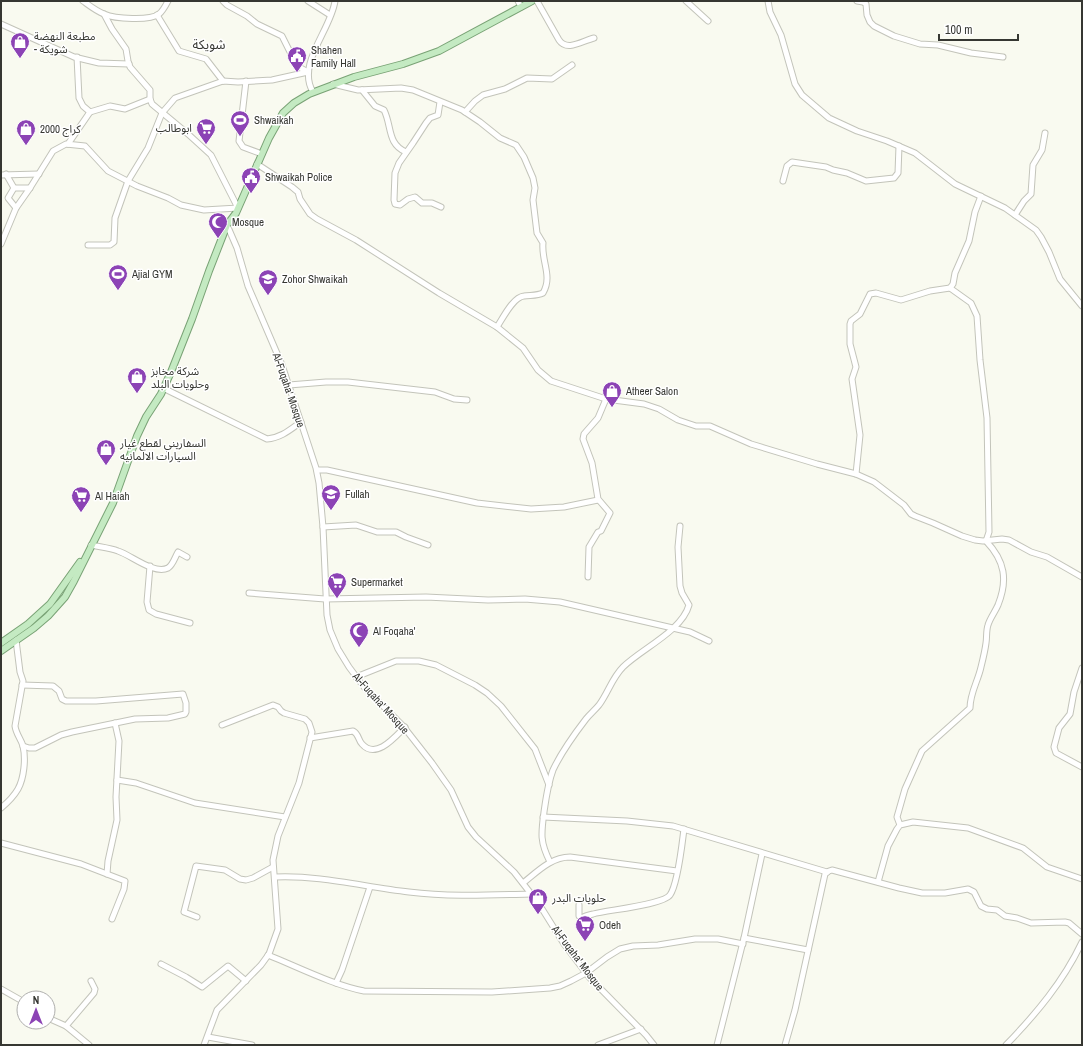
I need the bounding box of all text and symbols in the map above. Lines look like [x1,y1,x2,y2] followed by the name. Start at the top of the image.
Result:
[939,16,1018,42] scale bar
[945,22,972,38] text: 100 m
[34,29,96,56] place label: مطبعة النهضة - شويكة
[9,31,31,59] shop icon: مطبعة النهضة - شويكة
[192,36,226,53] district label: شويكة
[311,43,356,70] place label: Shahen Family Hall
[286,45,308,73] public building icon: Shahen Family Hall
[229,109,251,137] sports icon: Shwaikah
[254,113,294,127] place label: Shwaikah
[195,117,217,145] supermarket icon: ابوطالب
[15,118,37,146] shop icon: كراج 2000
[156,121,192,135] place label: ابوطالب
[40,122,81,137] place label: كراج 2000
[240,166,262,194] public building icon: Shwaikah Police
[265,170,332,184] place label: Shwaikah Police
[207,211,229,239] mosque icon: Mosque
[232,215,264,229] place label: Mosque
[107,263,129,291] sports icon: Ajial GYM
[131,267,173,281] place label: Ajial GYM
[257,268,279,296] school or university icon: Zohor Shwaikah
[282,272,348,286] place label: Zohor Shwaikah
[269,350,308,429] street label: Al-Fuqaha' Mosque
[150,364,209,391] place label: شركة مخابز وحلويات البلد
[126,366,148,394] shop icon: شركة مخابز وحلويات البلد
[601,380,623,408] shop icon: Atheer Salon
[625,384,678,398] place label: Atheer Salon
[119,436,206,463] place label: السفاريني لقطع غيار السيارات الالمانيه
[95,438,117,466] shop icon: السفاريني لقطع غيار السيارات الالمانيه
[320,483,342,511] school or university icon: Fullah
[70,485,92,513] supermarket icon: Al Haiah
[345,487,370,501] place label: Fullah
[94,489,130,503] place label: Al Haiah
[326,571,348,599] supermarket icon: Supermarket
[351,575,403,589] place label: Supermarket
[348,620,370,648] mosque icon: Al Foqaha'
[372,624,416,638] place label: Al Foqaha'
[349,669,412,737] street label: Al-Fuqaha' Mosque
[527,887,549,915] shop icon: حلويات البدر
[551,891,607,905] place label: حلويات البدر
[574,914,596,942] supermarket icon: Odeh
[599,918,621,932] place label: Odeh
[548,922,607,993] street label: Al-Fuqaha' Mosque
[16,990,56,1030] north arrow
[33,993,39,1007] text: N

